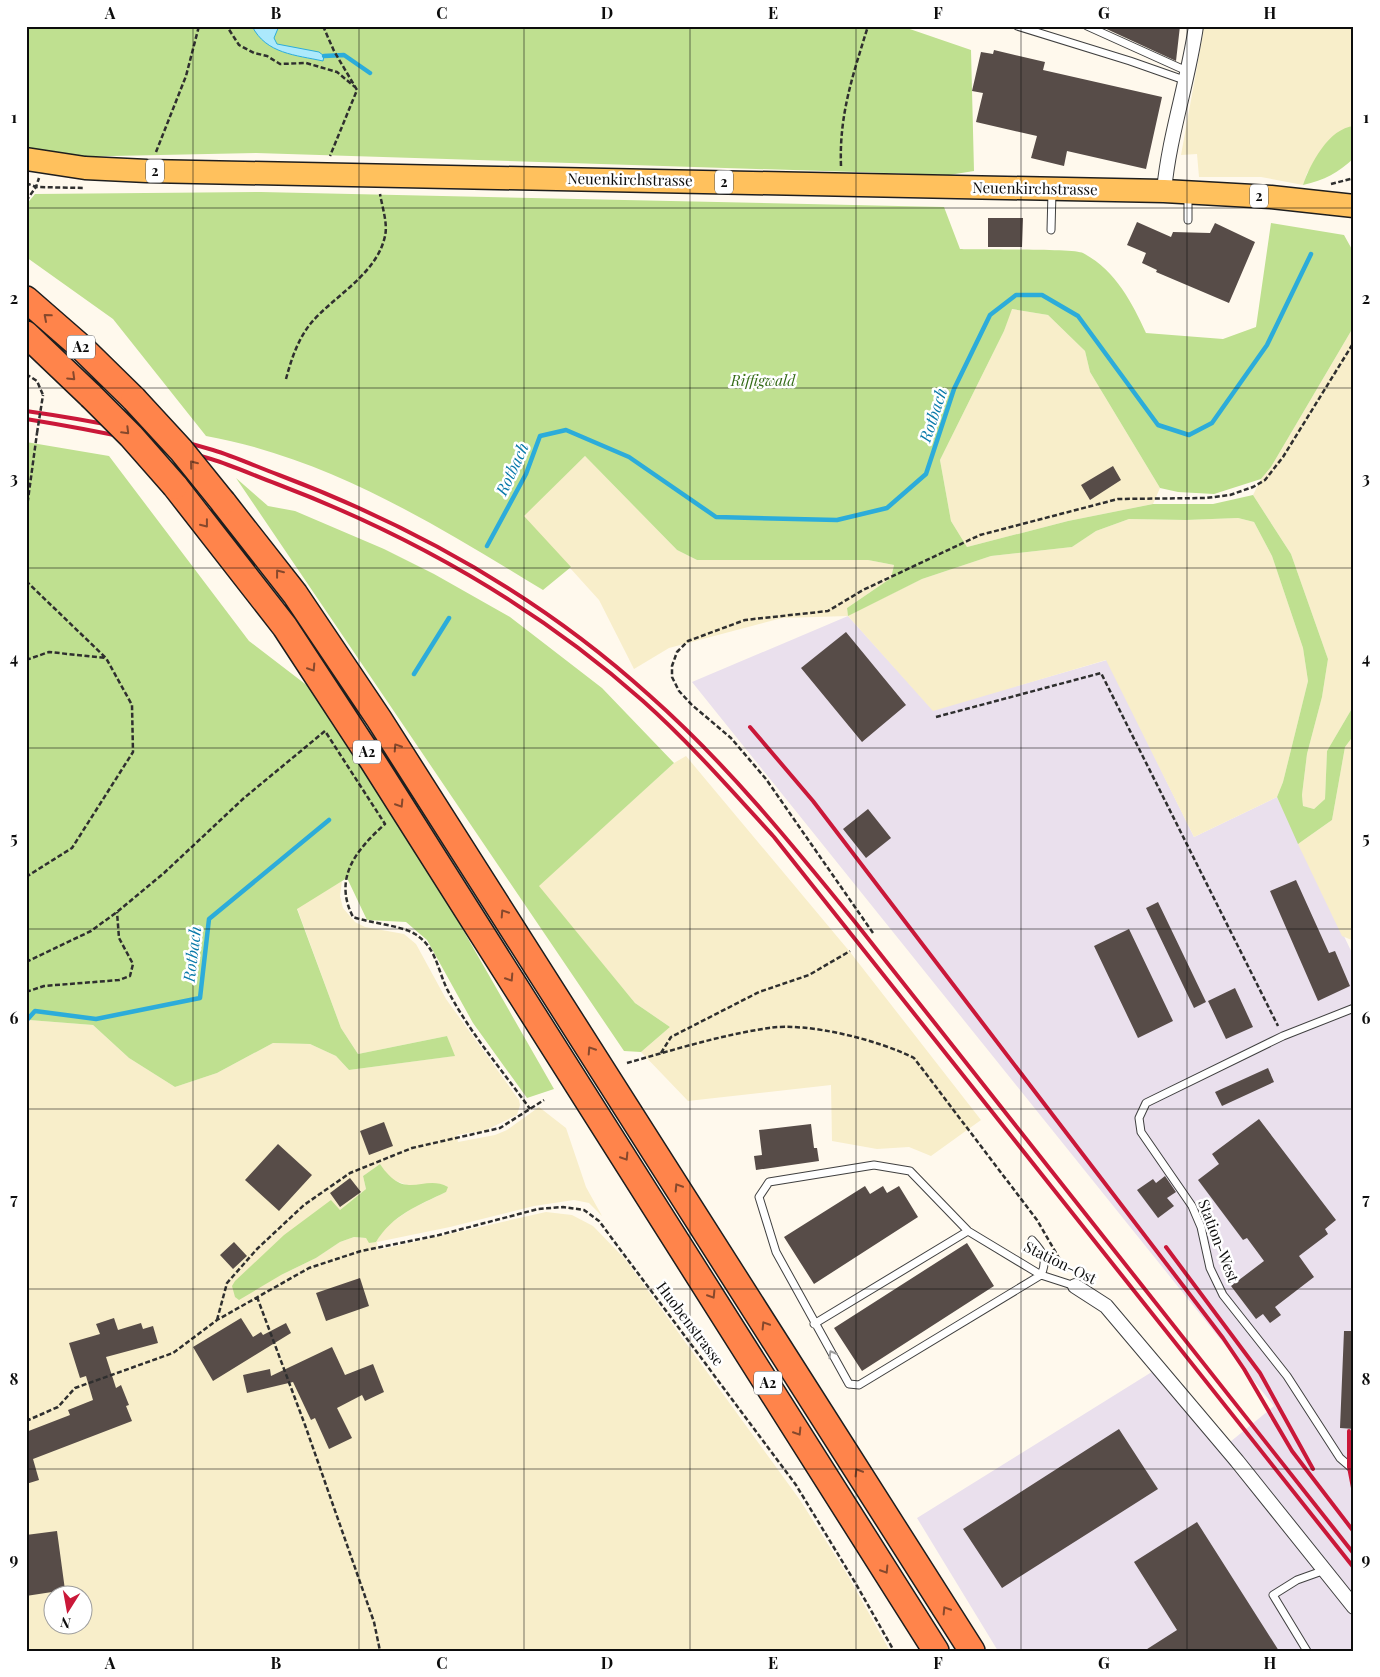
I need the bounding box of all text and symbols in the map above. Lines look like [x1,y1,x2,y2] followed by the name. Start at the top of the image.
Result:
[104,2,116,23] text: A
[271,2,282,23] text: B
[436,2,448,23] text: C
[601,2,613,23] text: D
[768,2,778,23] text: E
[933,2,943,23] text: F
[1098,2,1110,23] text: G
[1264,2,1277,23] text: H
[11,106,17,127] text: 1
[1363,106,1369,127] text: 1
[146,160,164,182] road number: 2
[567,168,693,190] street label: Neuenkirchstrasse
[715,170,733,193] road number: 2
[972,177,1098,199] street label: Neuenkirchstrasse
[1250,185,1268,208] road number: 2
[10,287,18,308] text: 2
[1362,287,1370,308] text: 2
[44,314,53,323] one-way arrow
[67,336,95,358] road number: A2
[730,370,796,390] park label: Riffigwald
[66,371,75,380] one-way arrow
[914,385,951,446] water label: Rotbach
[120,425,129,434] one-way arrow
[490,439,533,499] water label: Rotbach
[190,461,198,470] one-way arrow
[10,467,18,488] text: 3
[1362,467,1370,488] text: 3
[199,518,208,528] one-way arrow
[276,569,285,579] one-way arrow
[10,647,18,668] text: 4
[1362,647,1370,668] text: 4
[306,662,315,672] one-way arrow
[353,740,381,764] road number: A2
[394,744,403,753] one-way arrow
[394,799,404,808] one-way arrow
[10,827,18,848] text: 5
[1362,827,1370,848] text: 5
[500,909,510,918] one-way arrow
[178,925,205,984] water label: Rotbach
[504,973,514,982] one-way arrow
[10,1007,19,1028] text: 6
[1362,1007,1371,1028] text: 6
[588,1046,598,1055] one-way arrow
[619,1152,628,1161] one-way arrow
[675,1183,685,1192] one-way arrow
[10,1188,18,1209] text: 7
[1362,1188,1370,1209] text: 7
[1194,1196,1244,1286] street label: Station-West
[1021,1236,1101,1289] street label: Station-Ost
[653,1277,729,1369] street label: Huobenstrasse
[705,1289,715,1298] one-way arrow
[761,1321,771,1330] one-way arrow
[828,1350,838,1359] one-way arrow
[10,1368,19,1389] text: 8
[1362,1368,1371,1389] text: 8
[754,1372,782,1395] road number: A2
[792,1427,802,1436] one-way arrow
[855,1469,865,1478] one-way arrow
[10,1548,19,1569] text: 9
[1362,1548,1371,1569] text: 9
[879,1564,888,1573] one-way arrow
[42,1584,92,1634] north arrow
[942,1606,952,1615] one-way arrow
[59,1613,72,1634] text: N
[104,1652,116,1673] text: A
[271,1652,282,1673] text: B
[436,1652,448,1673] text: C
[601,1652,613,1673] text: D
[768,1652,778,1673] text: E
[933,1652,943,1673] text: F
[1098,1652,1110,1673] text: G
[1264,1652,1277,1673] text: H

